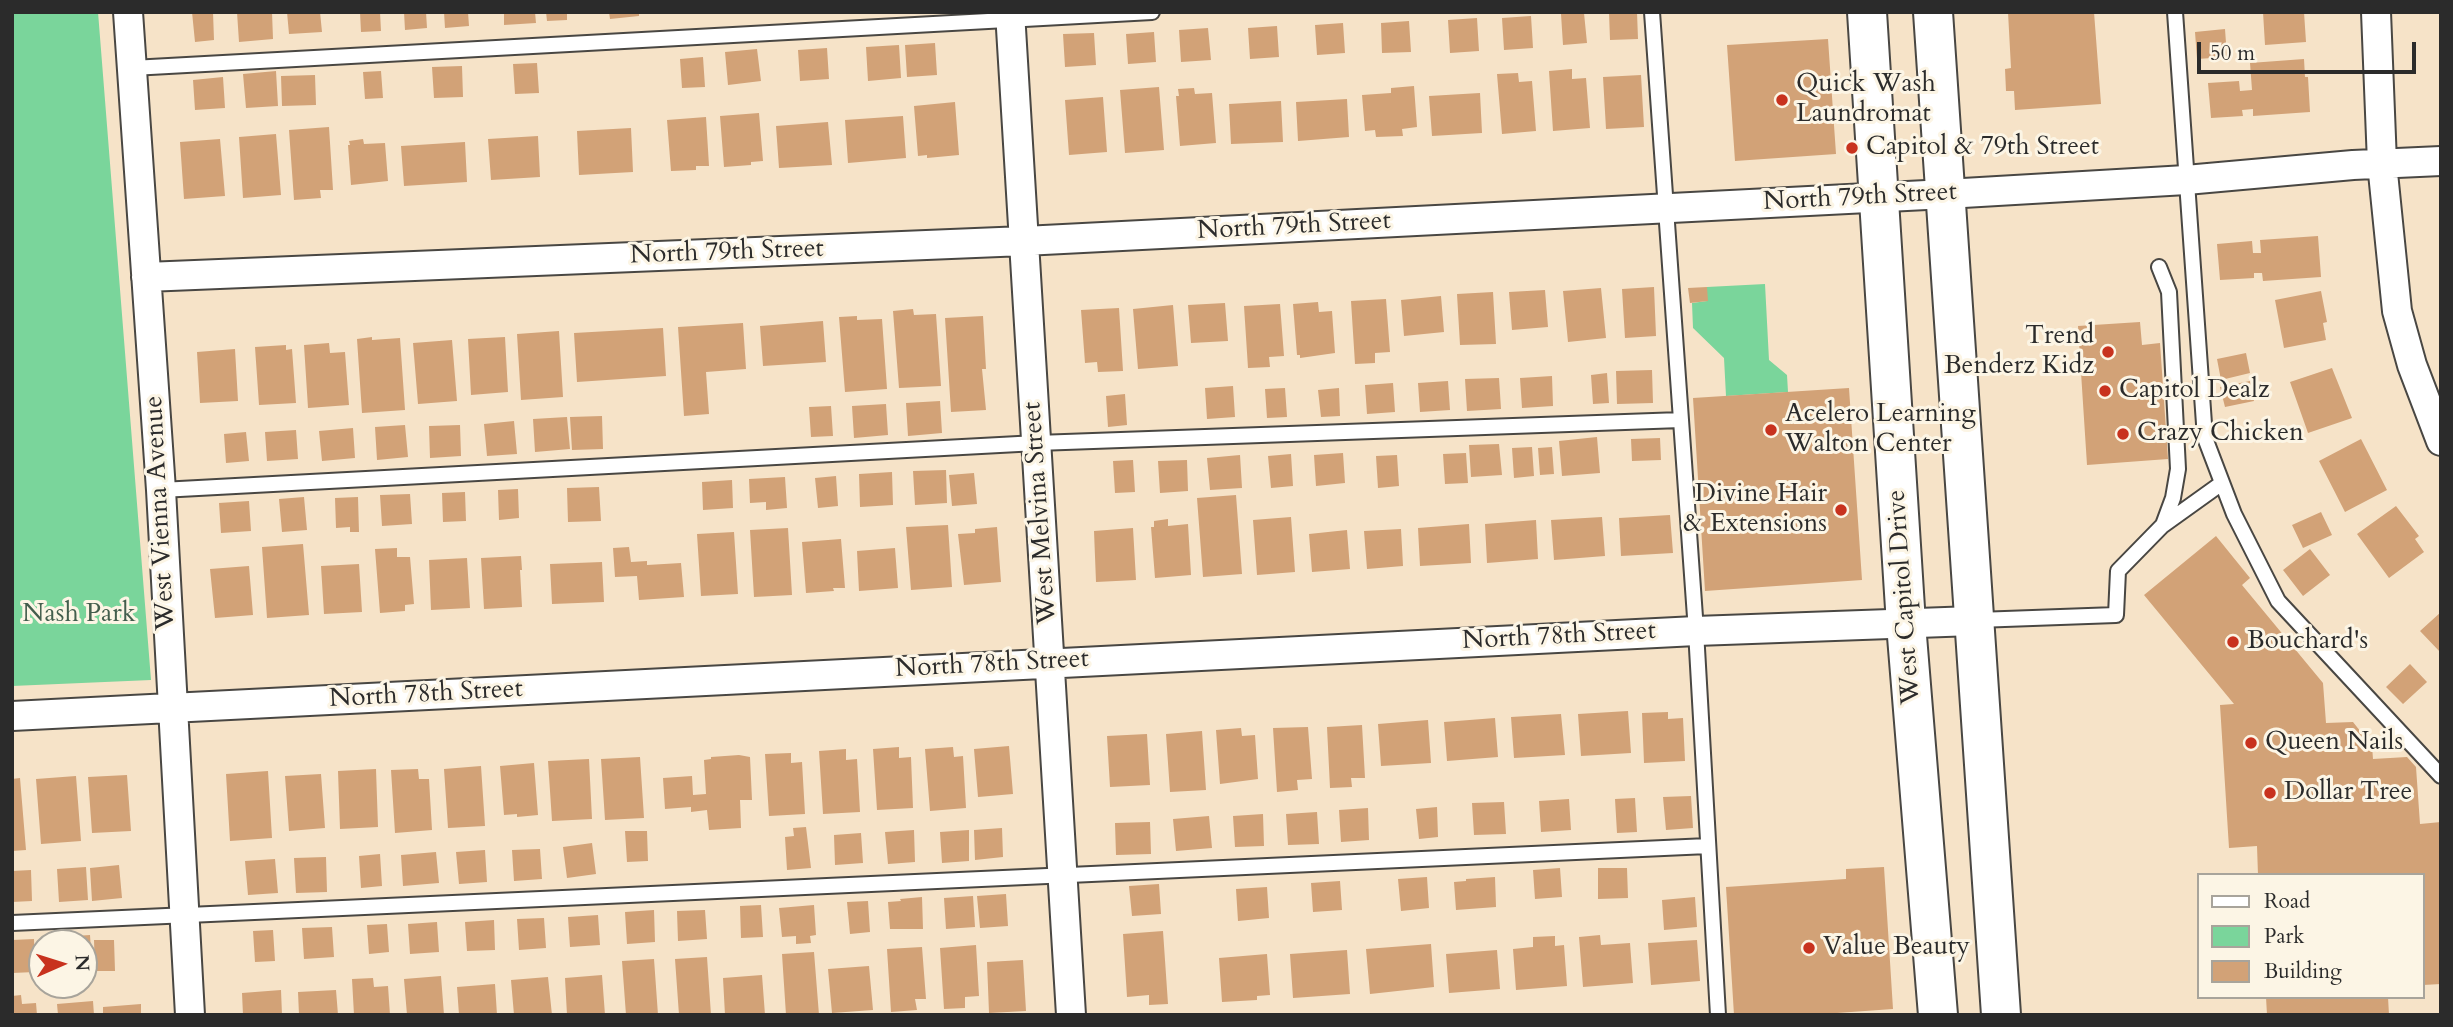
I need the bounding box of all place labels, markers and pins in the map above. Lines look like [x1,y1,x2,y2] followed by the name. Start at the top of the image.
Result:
[1796,69,1936,130] place label: Quick Wash Laundromat
[1774,92,1790,108] marker: Quick Wash Laundromat
[1866,132,2099,164] place label: Capitol & 79th Street
[1844,140,1860,156] marker: Capitol & 79th Street
[1944,321,2094,382] place label: Trend Benderz Kidz
[2100,344,2116,360] marker: Trend Benderz Kidz
[2119,375,2270,407] place label: Capitol Dealz
[2097,383,2113,399] marker: Capitol Dealz
[1785,399,1976,460] place label: Acelero Learning Walton Center
[2137,418,2304,450] place label: Crazy Chicken
[1763,422,1779,438] marker: Acelero Learning Walton Center
[2115,426,2131,442] marker: Crazy Chicken
[1683,479,1827,540] place label: Divine Hair & Extensions
[1833,502,1849,518] marker: Divine Hair & Extensions
[2247,626,2368,658] place label: Bouchard's
[2225,634,2241,650] marker: Bouchard's
[2265,727,2403,759] place label: Queen Nails
[2243,735,2259,751] marker: Queen Nails
[2284,777,2412,809] place label: Dollar Tree
[2262,785,2278,801] marker: Dollar Tree
[1823,932,1970,964] place label: Value Beauty
[1801,940,1817,956] marker: Value Beauty

